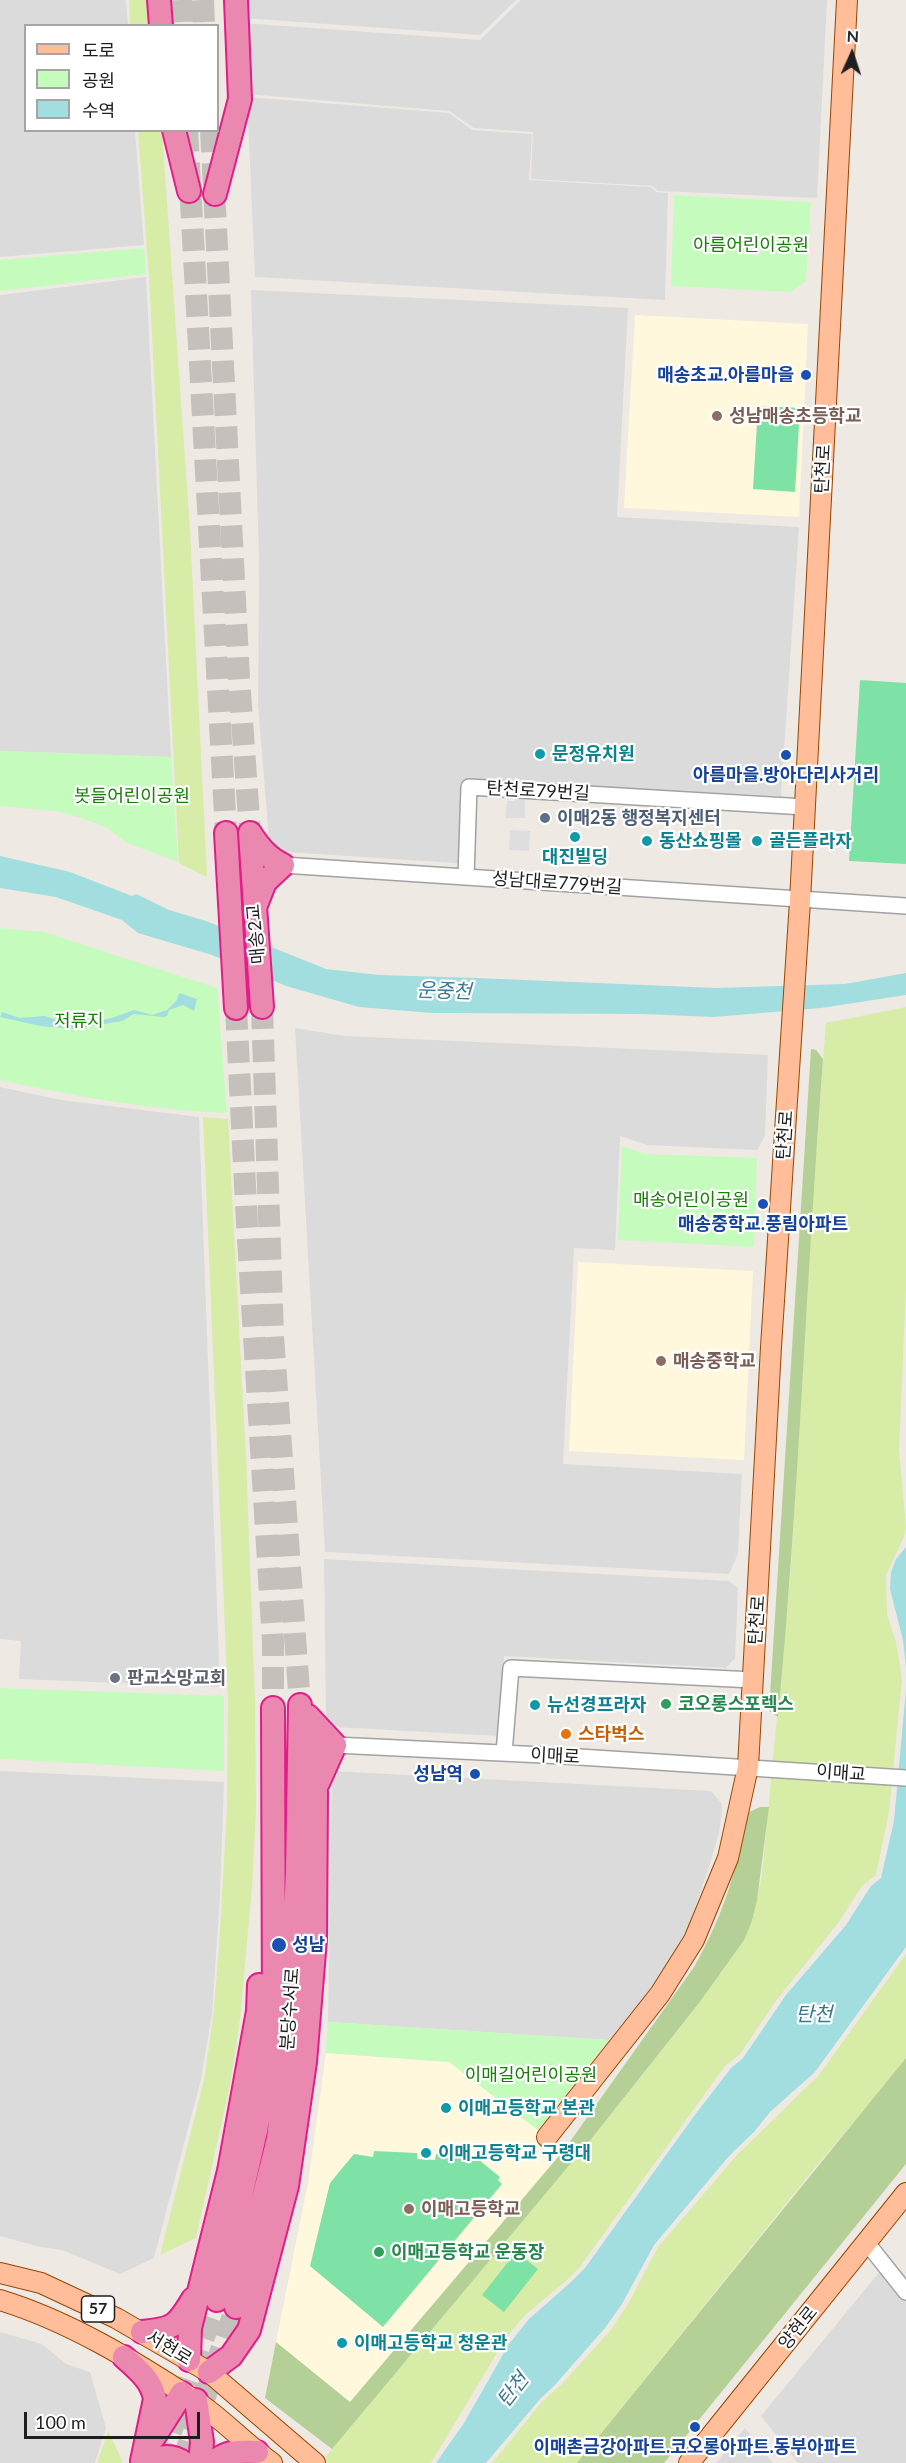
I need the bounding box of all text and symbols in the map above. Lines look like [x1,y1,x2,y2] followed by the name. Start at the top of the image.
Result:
[24,24,219,132] legend
[822,24,882,84] north arrow
[846,26,860,45] text: N
[82,39,115,61] text: 도로
[82,69,115,91] text: 공원
[82,99,115,121] text: 수역
[693,234,809,256] park label: 아름어린이공원
[657,364,794,386] place label: 매송초교.아름마을
[799,368,813,382] marker: 매송초교.아름마을
[729,405,861,427] place label: 성남매송초등학교
[710,409,724,423] marker: 성남매송초등학교
[811,444,835,494] street label: 탄천로
[552,743,635,765] place label: 문정유치원
[533,747,547,761] marker: 문정유치원
[779,748,793,762] marker: 아름마을.방아다리사거리
[693,764,879,786] place label: 아름마을.방아다리사거리
[486,778,590,804] street label: 탄천로79번길
[74,785,190,807] park label: 봇들어린이공원
[557,807,721,829] place label: 이매2동 행정복지센터
[538,811,552,825] marker: 이매2동 행정복지센터
[568,830,582,844] marker: 대진빌딩
[659,830,742,852] place label: 동산쇼핑몰
[769,830,852,852] place label: 골든플라자
[640,834,654,848] marker: 동산쇼핑몰
[750,834,764,848] marker: 골든플라자
[542,846,608,868] place label: 대진빌딩
[491,868,623,898] street label: 성남대로779번길
[243,903,269,965] street label: 매송2교
[416,978,472,1004] water label: 운중천
[54,1010,104,1032] park label: 저류지
[772,1109,798,1161] street label: 탄천로
[633,1189,749,1211] park label: 매송어린이공원
[756,1197,770,1211] marker: 매송중학교.풍림아파트
[678,1213,848,1235] place label: 매송중학교.풍림아파트
[673,1350,756,1372] place label: 매송중학교
[654,1354,668,1368] marker: 매송중학교
[744,1594,770,1646] street label: 탄천로
[127,1667,226,1689] place label: 판교소망교회
[108,1671,122,1685] marker: 판교소망교회
[678,1693,794,1715] place label: 코오롱스포렉스
[547,1694,646,1716] place label: 뉴선경프라자
[659,1697,673,1711] marker: 코오롱스포렉스
[528,1698,542,1712] marker: 뉴선경프라자
[578,1723,644,1745] place label: 스타벅스
[559,1727,573,1741] marker: 스타벅스
[530,1744,580,1768] street label: 이매로
[815,1760,867,1786] street label: 이매교
[413,1763,463,1785] place label: 성남역
[468,1767,482,1781] marker: 성남역
[292,1934,325,1956] place label: 성남
[270,1936,288,1954] marker: 성남
[276,1967,304,2051] street label: 분당수서로
[796,2003,832,2027] water label: 탄천
[465,2064,597,2086] park label: 이매길어린이공원
[458,2097,595,2119] place label: 이매고등학교 본관
[439,2101,453,2115] marker: 이매고등학교 본관
[438,2142,591,2164] place label: 이매고등학교 구령대
[419,2146,433,2160] marker: 이매고등학교 구령대
[421,2198,520,2220] place label: 이매고등학교
[402,2202,416,2216] marker: 이매고등학교
[391,2241,544,2263] place label: 이매고등학교 운동장
[372,2245,386,2259] marker: 이매고등학교 운동장
[82,2296,114,2322] road number: 57
[774,2302,822,2354] street label: 양현로
[142,2326,196,2370] street label: 서현로
[354,2332,507,2354] place label: 이매고등학교 청운관
[335,2336,349,2350] marker: 이매고등학교 청운관
[492,2368,534,2412] water label: 탄천
[27,2400,202,2438] scale bar
[35,2411,86,2433] text: 100 m
[688,2420,702,2434] marker: 이매촌금강아파트.코오롱아파트.동부아파트
[533,2436,857,2458] place label: 이매촌금강아파트.코오롱아파트.동부아파트

